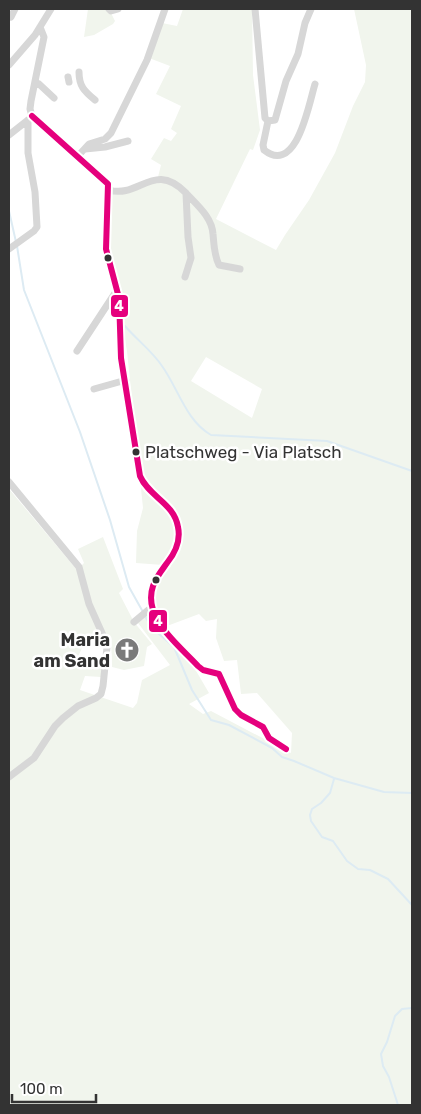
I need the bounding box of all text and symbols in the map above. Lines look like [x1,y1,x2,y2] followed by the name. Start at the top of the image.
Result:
[103,253,113,263] unlabelled marker
[110,294,129,318] line badge: 4
[114,298,124,315] text: 4
[145,442,342,462] place label: Platschweg - Via Platsch
[131,447,141,457] marker: Platschweg - Via Platsch
[151,575,161,585] unlabelled marker
[148,609,168,633] line badge: 4
[153,613,163,630] text: 4
[34,629,110,672] place label: Maria am Sand
[114,637,140,663] church icon: Maria am Sand
[12,1072,96,1104] scale bar
[20,1080,62,1098] text: 100 m

